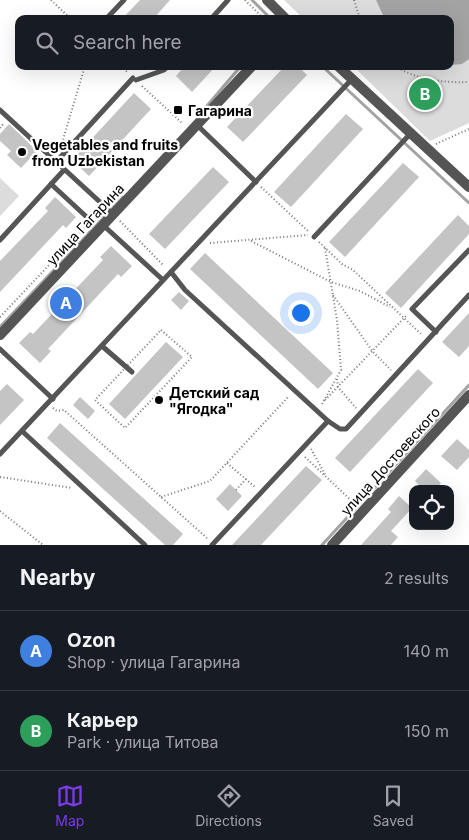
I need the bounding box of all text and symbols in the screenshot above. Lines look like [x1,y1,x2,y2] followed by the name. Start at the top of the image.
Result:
[15,15,454,70] search box
[33,29,61,57] icon: search
[73,31,182,54] text: Search here
[409,75,441,113] pin: B
[188,102,252,119] place label: Гагарина
[172,104,184,116] marker: Гагарина
[32,136,178,169] place label: Vegetables and fruits from Uzbekistan
[16,146,28,158] marker: Vegetables and fruits from Uzbekistan
[43,180,127,268] street label: улица Гагарина
[50,284,82,322] pin: A
[288,300,314,326] your location
[169,384,259,417] place label: Детский сад "Ягодка"
[153,394,165,406] marker: Детский сад "Ягодка"
[337,403,443,519] street label: улица Достоевского
[409,485,454,530] map controls
[409,485,454,530] button: locate
[20,565,95,590] text: Nearby
[384,568,449,588] text: 2 results
[67,629,116,652] text: Ozon
[30,641,42,661] text: A
[404,641,449,661] text: 140 m
[67,652,240,672] text: Shop · улица Гагарина
[67,709,138,732] text: Карьер
[31,721,41,741] text: B
[404,721,449,741] text: 150 m
[67,732,219,752] text: Park · улица Титова
[55,782,84,829] tab: Map
[195,782,262,829] tab: Directions
[373,782,414,829] tab: Saved

